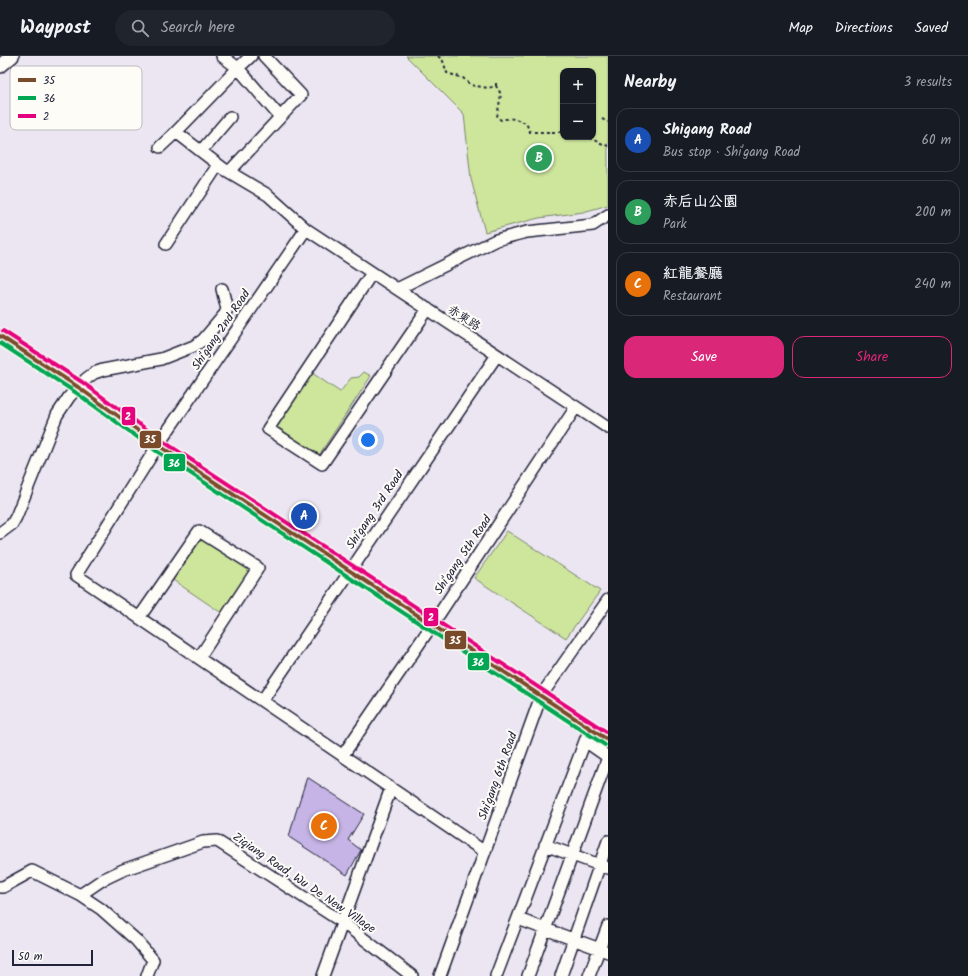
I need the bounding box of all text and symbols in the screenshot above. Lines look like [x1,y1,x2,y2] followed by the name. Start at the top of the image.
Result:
[115,10,395,46] search box
[20,13,91,43] text: Waypost
[161,16,235,40] text: Search here
[129,17,151,39] icon: search
[788,17,813,39] text: Map
[835,17,893,39] text: Directions
[915,17,948,39] text: Saved
[10,66,142,130] legend
[560,68,596,140] map controls
[560,68,596,104] button: +
[624,69,676,96] text: Nearby
[43,72,56,90] text: 35
[904,72,952,93] text: 3 results
[43,90,55,108] text: 36
[560,104,596,140] button: −
[43,108,49,126] text: 2
[663,118,751,142] text: Shigang Road
[634,130,642,151] text: A
[922,130,951,151] text: 60 m
[663,142,800,163] text: Bus stop · Shi'gang Road
[526,143,552,173] pin: B
[663,190,738,214] text: 赤后山公園
[634,202,642,223] text: B
[915,202,951,223] text: 200 m
[663,214,687,235] text: Park
[663,262,723,286] text: 紅龍餐廳
[634,274,642,295] text: C
[914,274,951,295] text: 240 m
[187,285,256,374] street label: Shi'gang 2nd Road
[663,286,722,307] text: Restaurant
[444,300,484,336] street label: 赤東路
[624,336,784,378] button: Save
[792,336,952,378] button: Share
[121,406,136,426] line badge: 2
[125,408,131,426] text: 2
[139,430,162,449] line badge: 35
[358,430,378,450] your location
[143,431,157,449] text: 35
[163,453,186,472] line badge: 36
[167,455,180,473] text: 36
[342,466,409,553] street label: Shi'gang 3rd Road
[291,501,317,531] pin: A
[429,511,497,598] street label: Shi'gang 5th Road
[423,607,439,627] line badge: 2
[428,609,434,627] text: 2
[444,630,467,650] line badge: 35
[448,632,462,650] text: 35
[467,652,490,671] line badge: 36
[471,654,484,672] text: 36
[473,728,523,823] street label: Shi'gang 6th Road
[311,811,337,841] pin: C
[229,828,380,939] street label: Ziqiang Road, Wu De New Village
[12,948,93,967] scale bar
[18,948,43,966] text: 50 m

